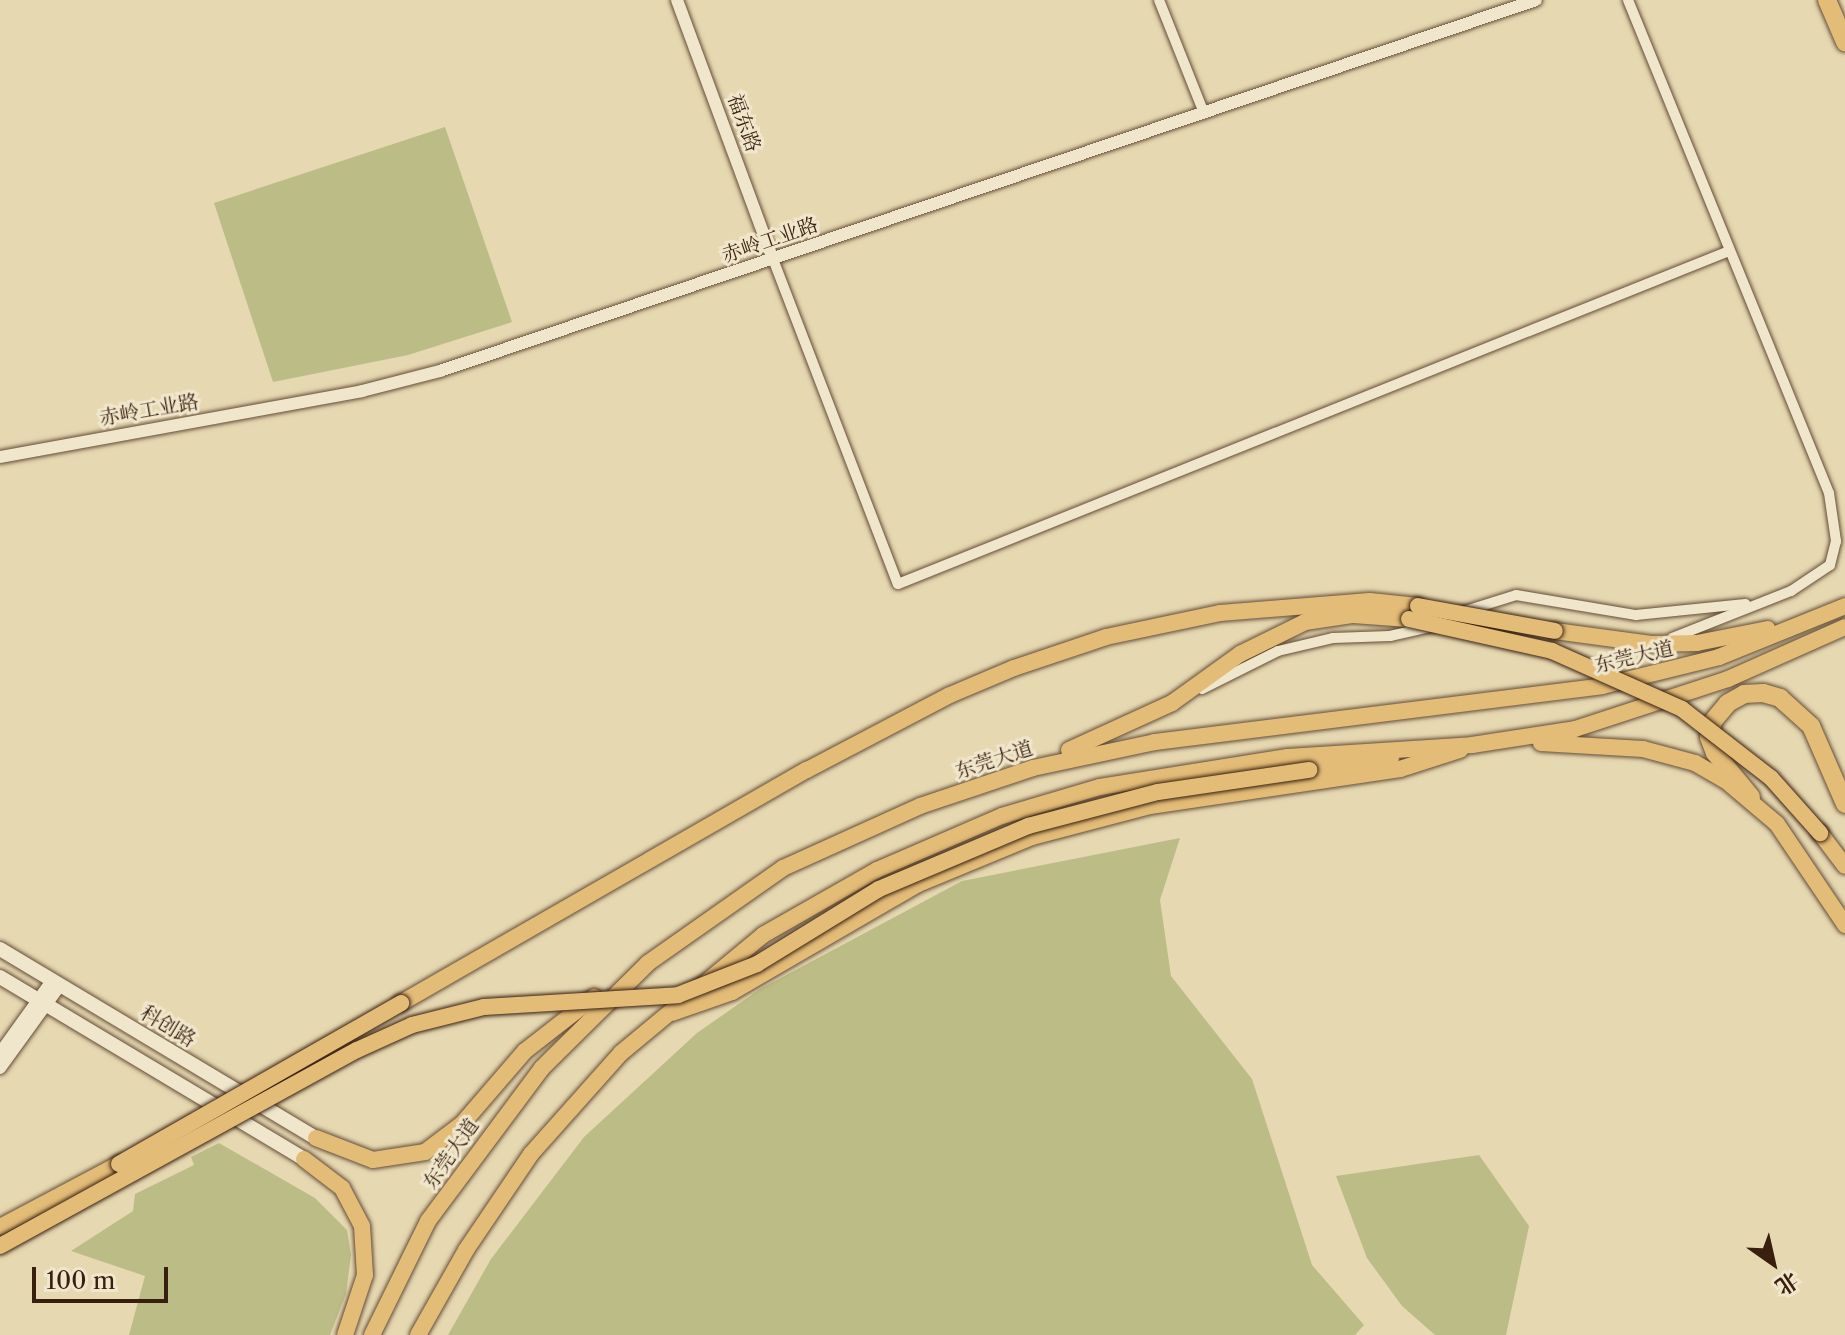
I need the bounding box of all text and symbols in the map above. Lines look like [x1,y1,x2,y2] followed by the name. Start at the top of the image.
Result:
[722,91,766,155] street label: 福东路
[719,212,821,268] street label: 赤岭工业路
[98,389,200,431] street label: 赤岭工业路
[1592,636,1676,678] street label: 东莞大道
[952,736,1036,784] street label: 东莞大道
[136,1000,200,1052] street label: 科创路
[418,1114,484,1194] street label: 东莞大道
[1733,1223,1813,1303] north arrow
[36,1251,172,1301] scale bar
[46,1266,115,1295] text: 100 m
[1770,1266,1803,1301] text: 北

